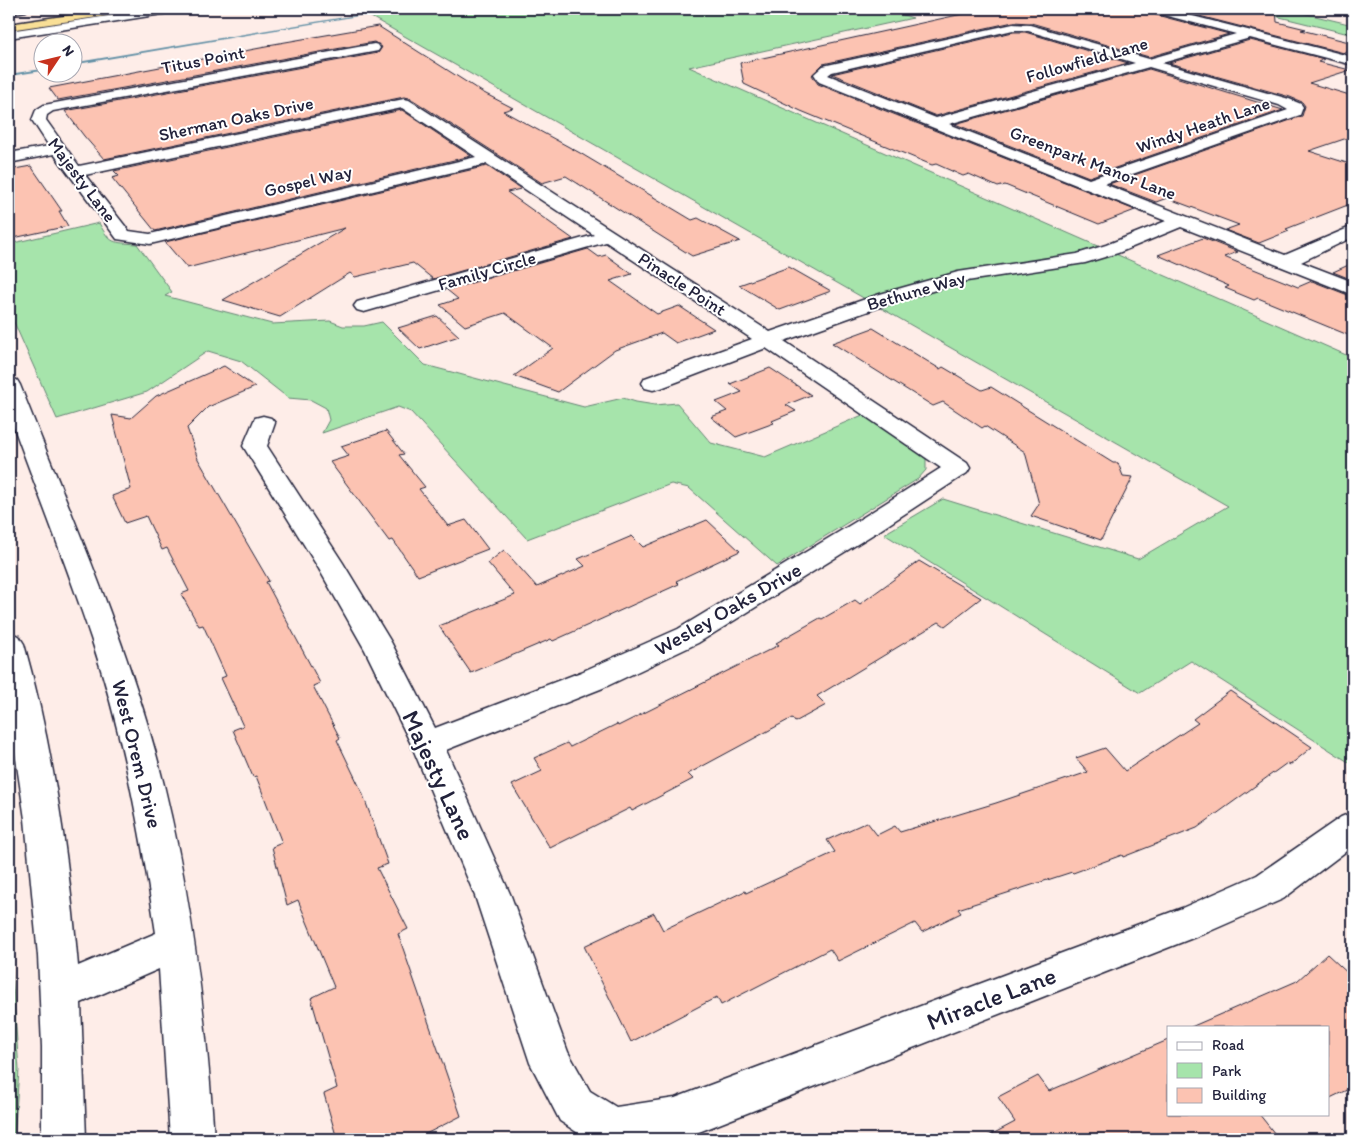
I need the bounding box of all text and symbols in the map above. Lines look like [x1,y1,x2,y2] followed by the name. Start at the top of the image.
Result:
[32,32,82,82] north arrow
[1024,32,1150,88] street label: Followfield Lane
[159,41,247,79] street label: Titus Point
[59,42,78,60] text: N
[157,92,315,146] street label: Sherman Oaks Drive
[1133,92,1273,158] street label: Windy Heath Lane
[1007,121,1179,205] street label: Greenpark Manor Lane
[43,133,121,227] street label: Majesty Lane
[262,160,355,202] street label: Gospel Way
[436,247,538,295] street label: Family Circle
[634,247,730,321] street label: Pinacle Point
[864,266,968,316] street label: Bethune Way
[650,556,806,661] street label: Wesley Oaks Drive
[107,677,168,831] street label: West Orem Drive
[396,705,482,845] street label: Majesty Lane
[922,960,1060,1036] street label: Miracle Lane
[1167,1026,1330,1116] legend
[1212,1036,1245,1054] text: Road
[1212,1062,1242,1080] text: Park
[1212,1086,1266,1104] text: Building

